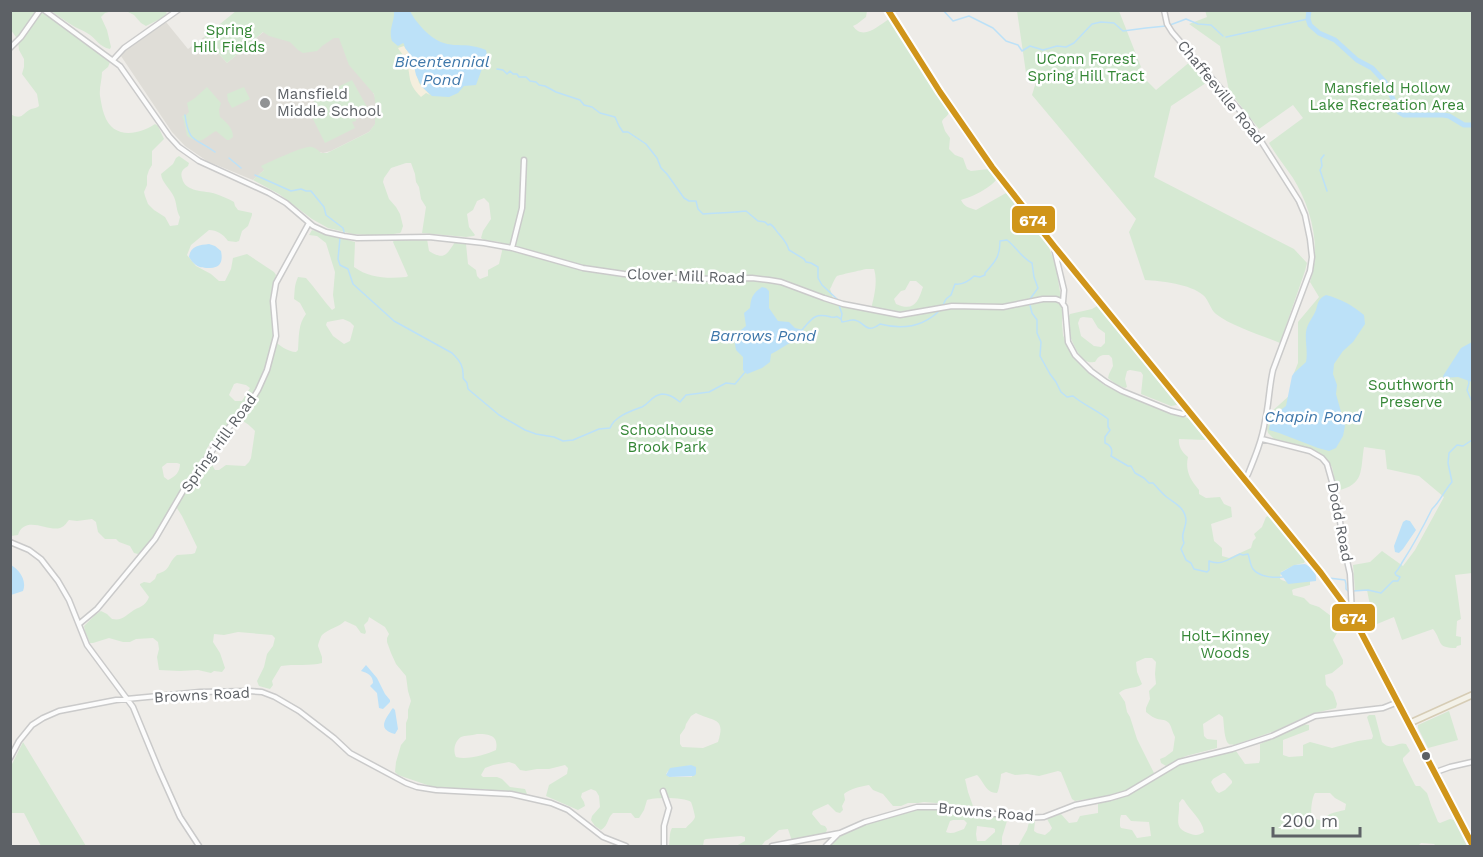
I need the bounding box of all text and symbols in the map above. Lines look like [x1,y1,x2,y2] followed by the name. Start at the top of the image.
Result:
[193,21,265,56] park label: Spring Hill Fields
[1174,37,1268,147] street label: Chaffeeville Road
[1028,50,1145,85] park label: UConn Forest Spring Hill Tract
[394,52,490,89] water label: Bicentennial Pond
[1310,79,1465,114] park label: Mansfield Hollow Lake Recreation Area
[277,85,381,120] place label: Mansfield Middle School
[258,96,272,110] marker: Mansfield Middle School
[1011,205,1056,234] line badge: 674
[1019,211,1047,230] text: 674
[627,265,745,287] street label: Clover Mill Road
[710,326,817,345] water label: Barrows Pond
[1368,376,1454,411] park label: Southworth Preserve
[177,390,261,496] street label: Spring Hill Road
[1264,407,1363,426] water label: Chapin Pond
[620,421,714,456] park label: Schoolhouse Brook Park
[1323,481,1357,563] street label: Dodd Road
[1331,603,1376,632] line badge: 674
[1339,609,1367,628] text: 674
[1181,627,1270,662] park label: Holt–Kinney Woods
[154,684,250,706] street label: Browns Road
[1420,750,1432,762] unlabelled marker
[937,799,1035,825] street label: Browns Road
[1273,800,1360,838] scale bar
[1282,810,1338,831] text: 200 m

